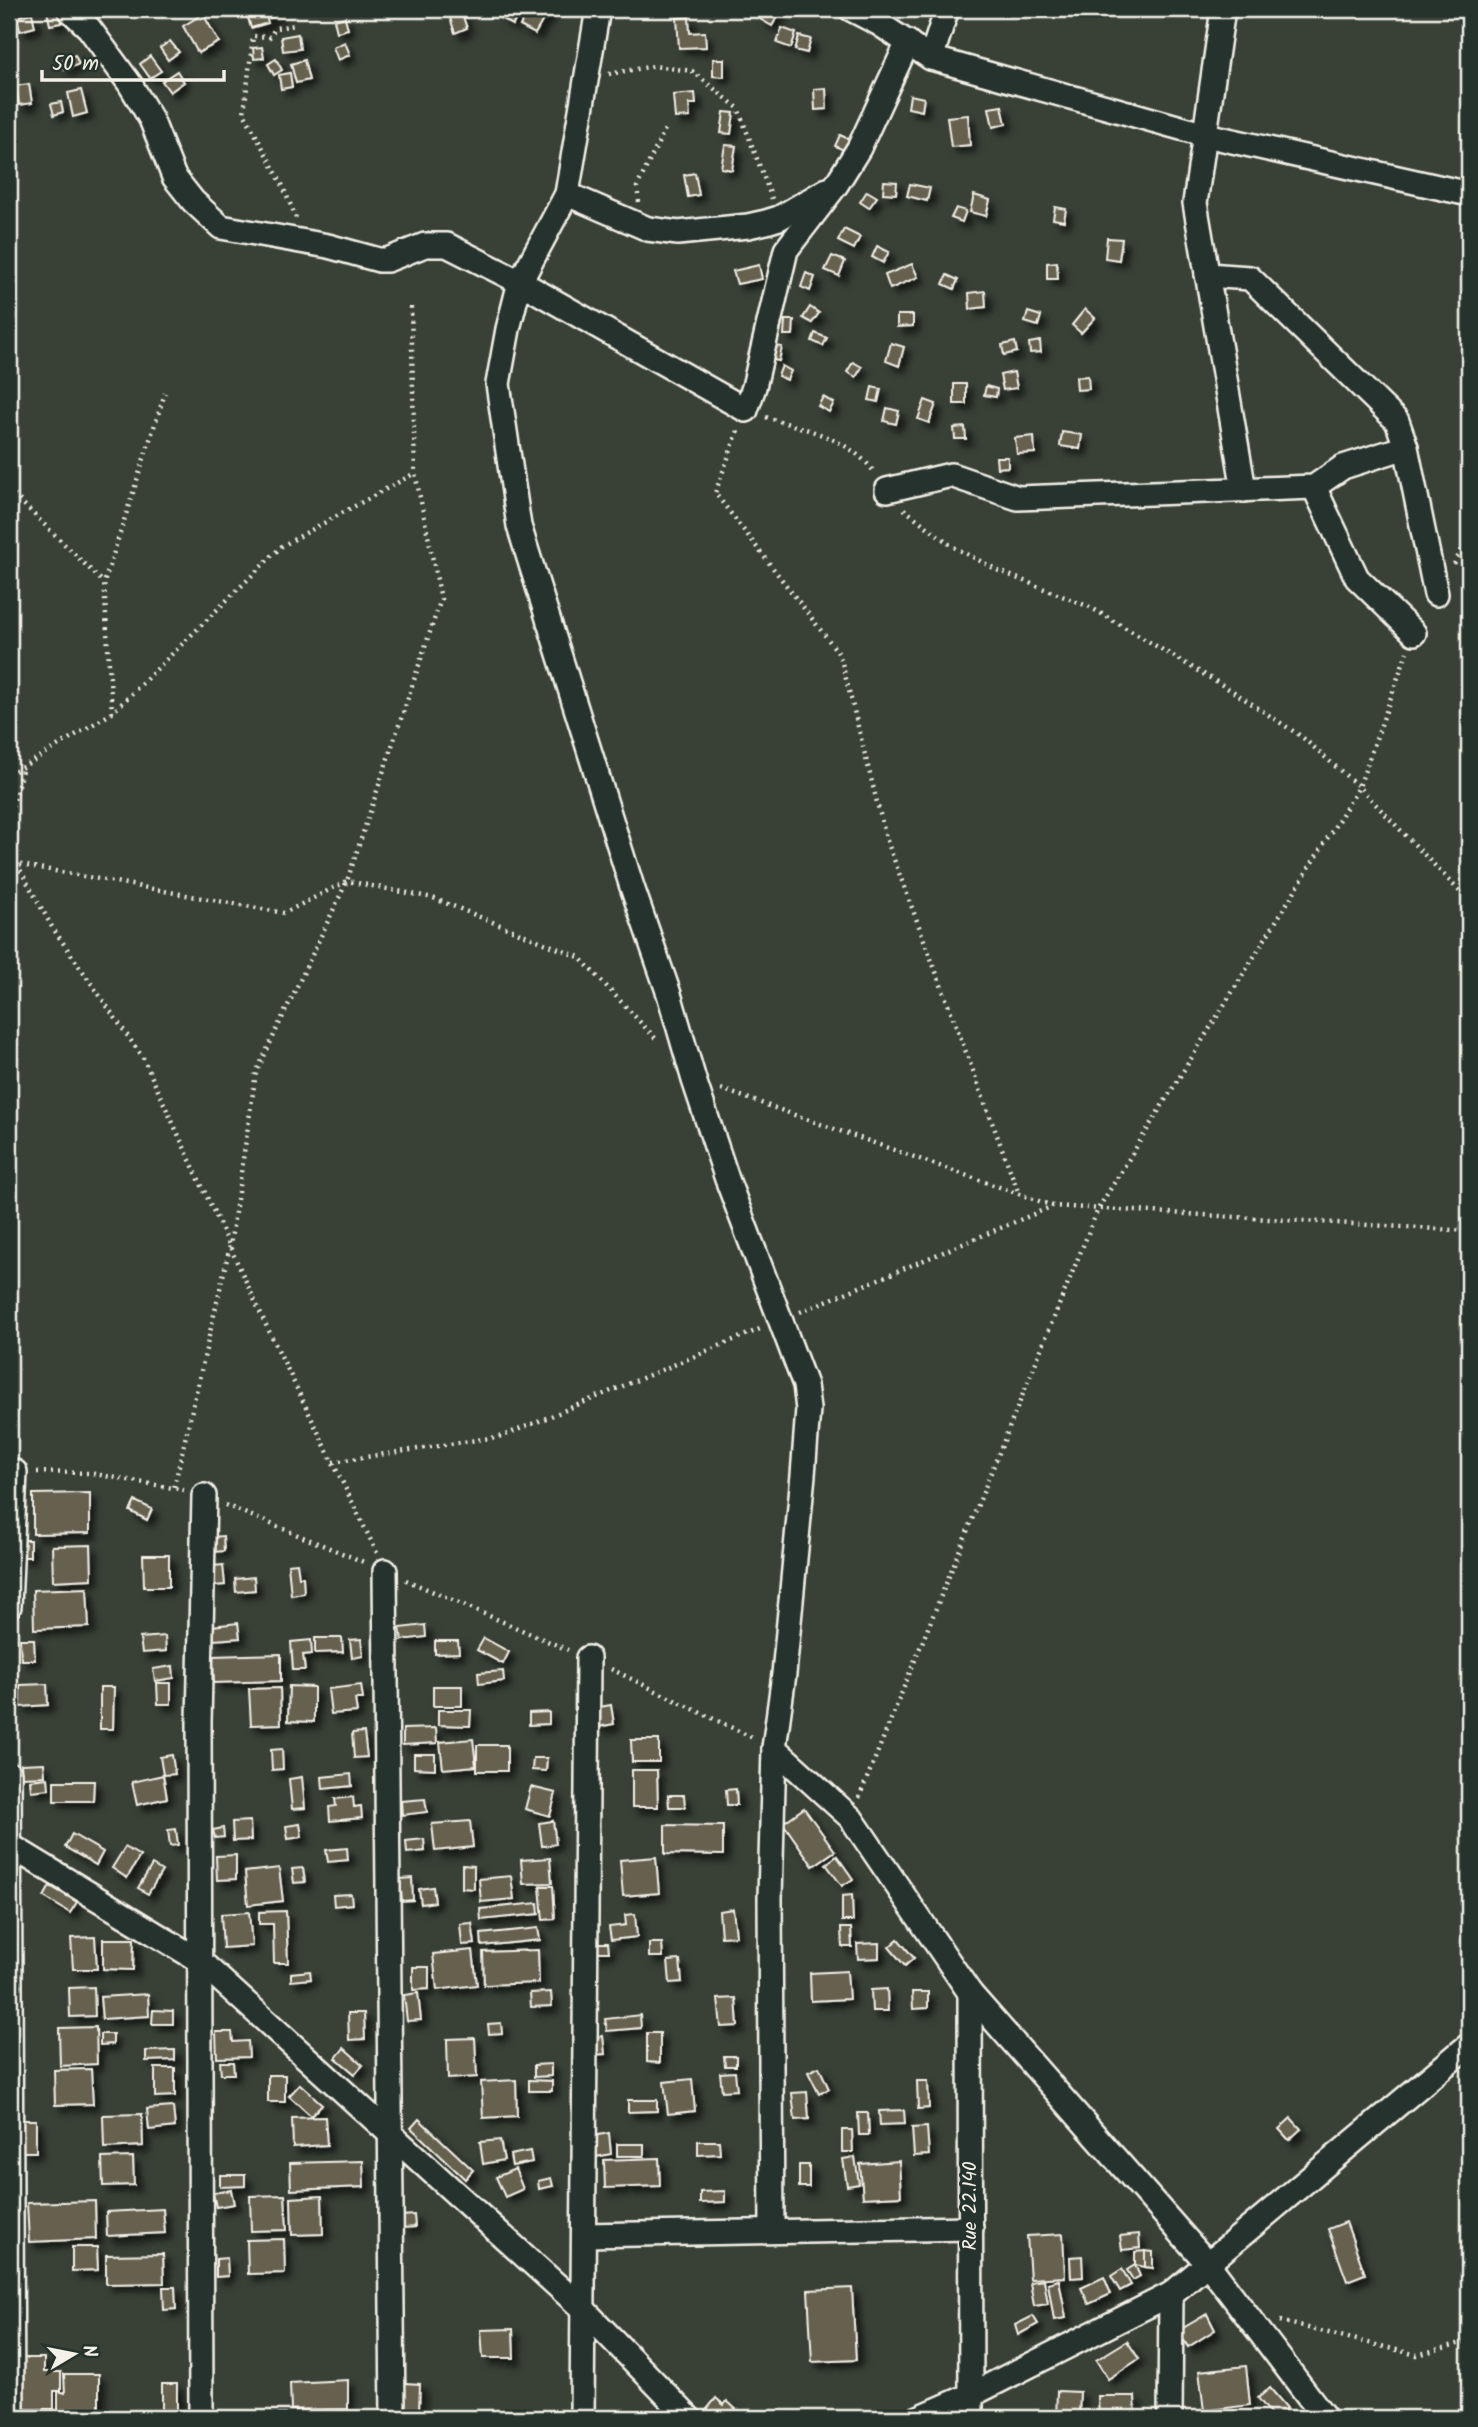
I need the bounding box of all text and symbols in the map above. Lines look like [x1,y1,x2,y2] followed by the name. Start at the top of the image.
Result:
[42,38,224,82] scale bar
[52,48,99,81] text: 50 m
[956,2162,986,2250] street label: Rue 22.140
[38,2318,108,2388] north arrow
[73,2343,105,2360] text: N

